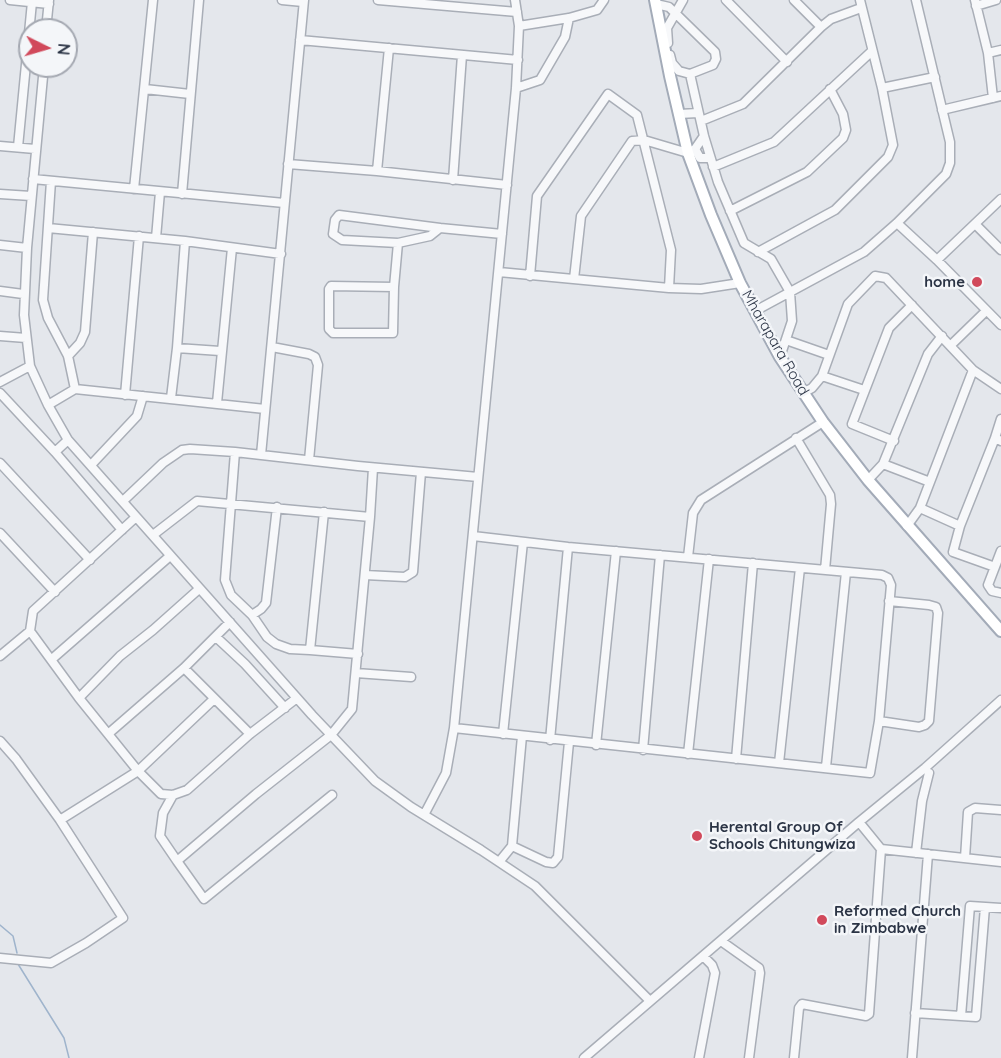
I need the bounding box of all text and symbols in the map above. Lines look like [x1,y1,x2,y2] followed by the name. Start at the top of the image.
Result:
[18,18,78,78] north arrow
[53,43,74,56] text: N
[924,273,965,291] place label: home
[970,275,984,289] marker: home
[737,287,813,399] street label: Mharapara Road
[709,818,856,853] place label: Herental Group Of Schools Chitungwiza
[690,829,704,843] marker: Herental Group Of Schools Chitungwiza
[834,902,961,937] place label: Reformed Church in Zimbabwe
[815,913,829,927] marker: Reformed Church in Zimbabwe

